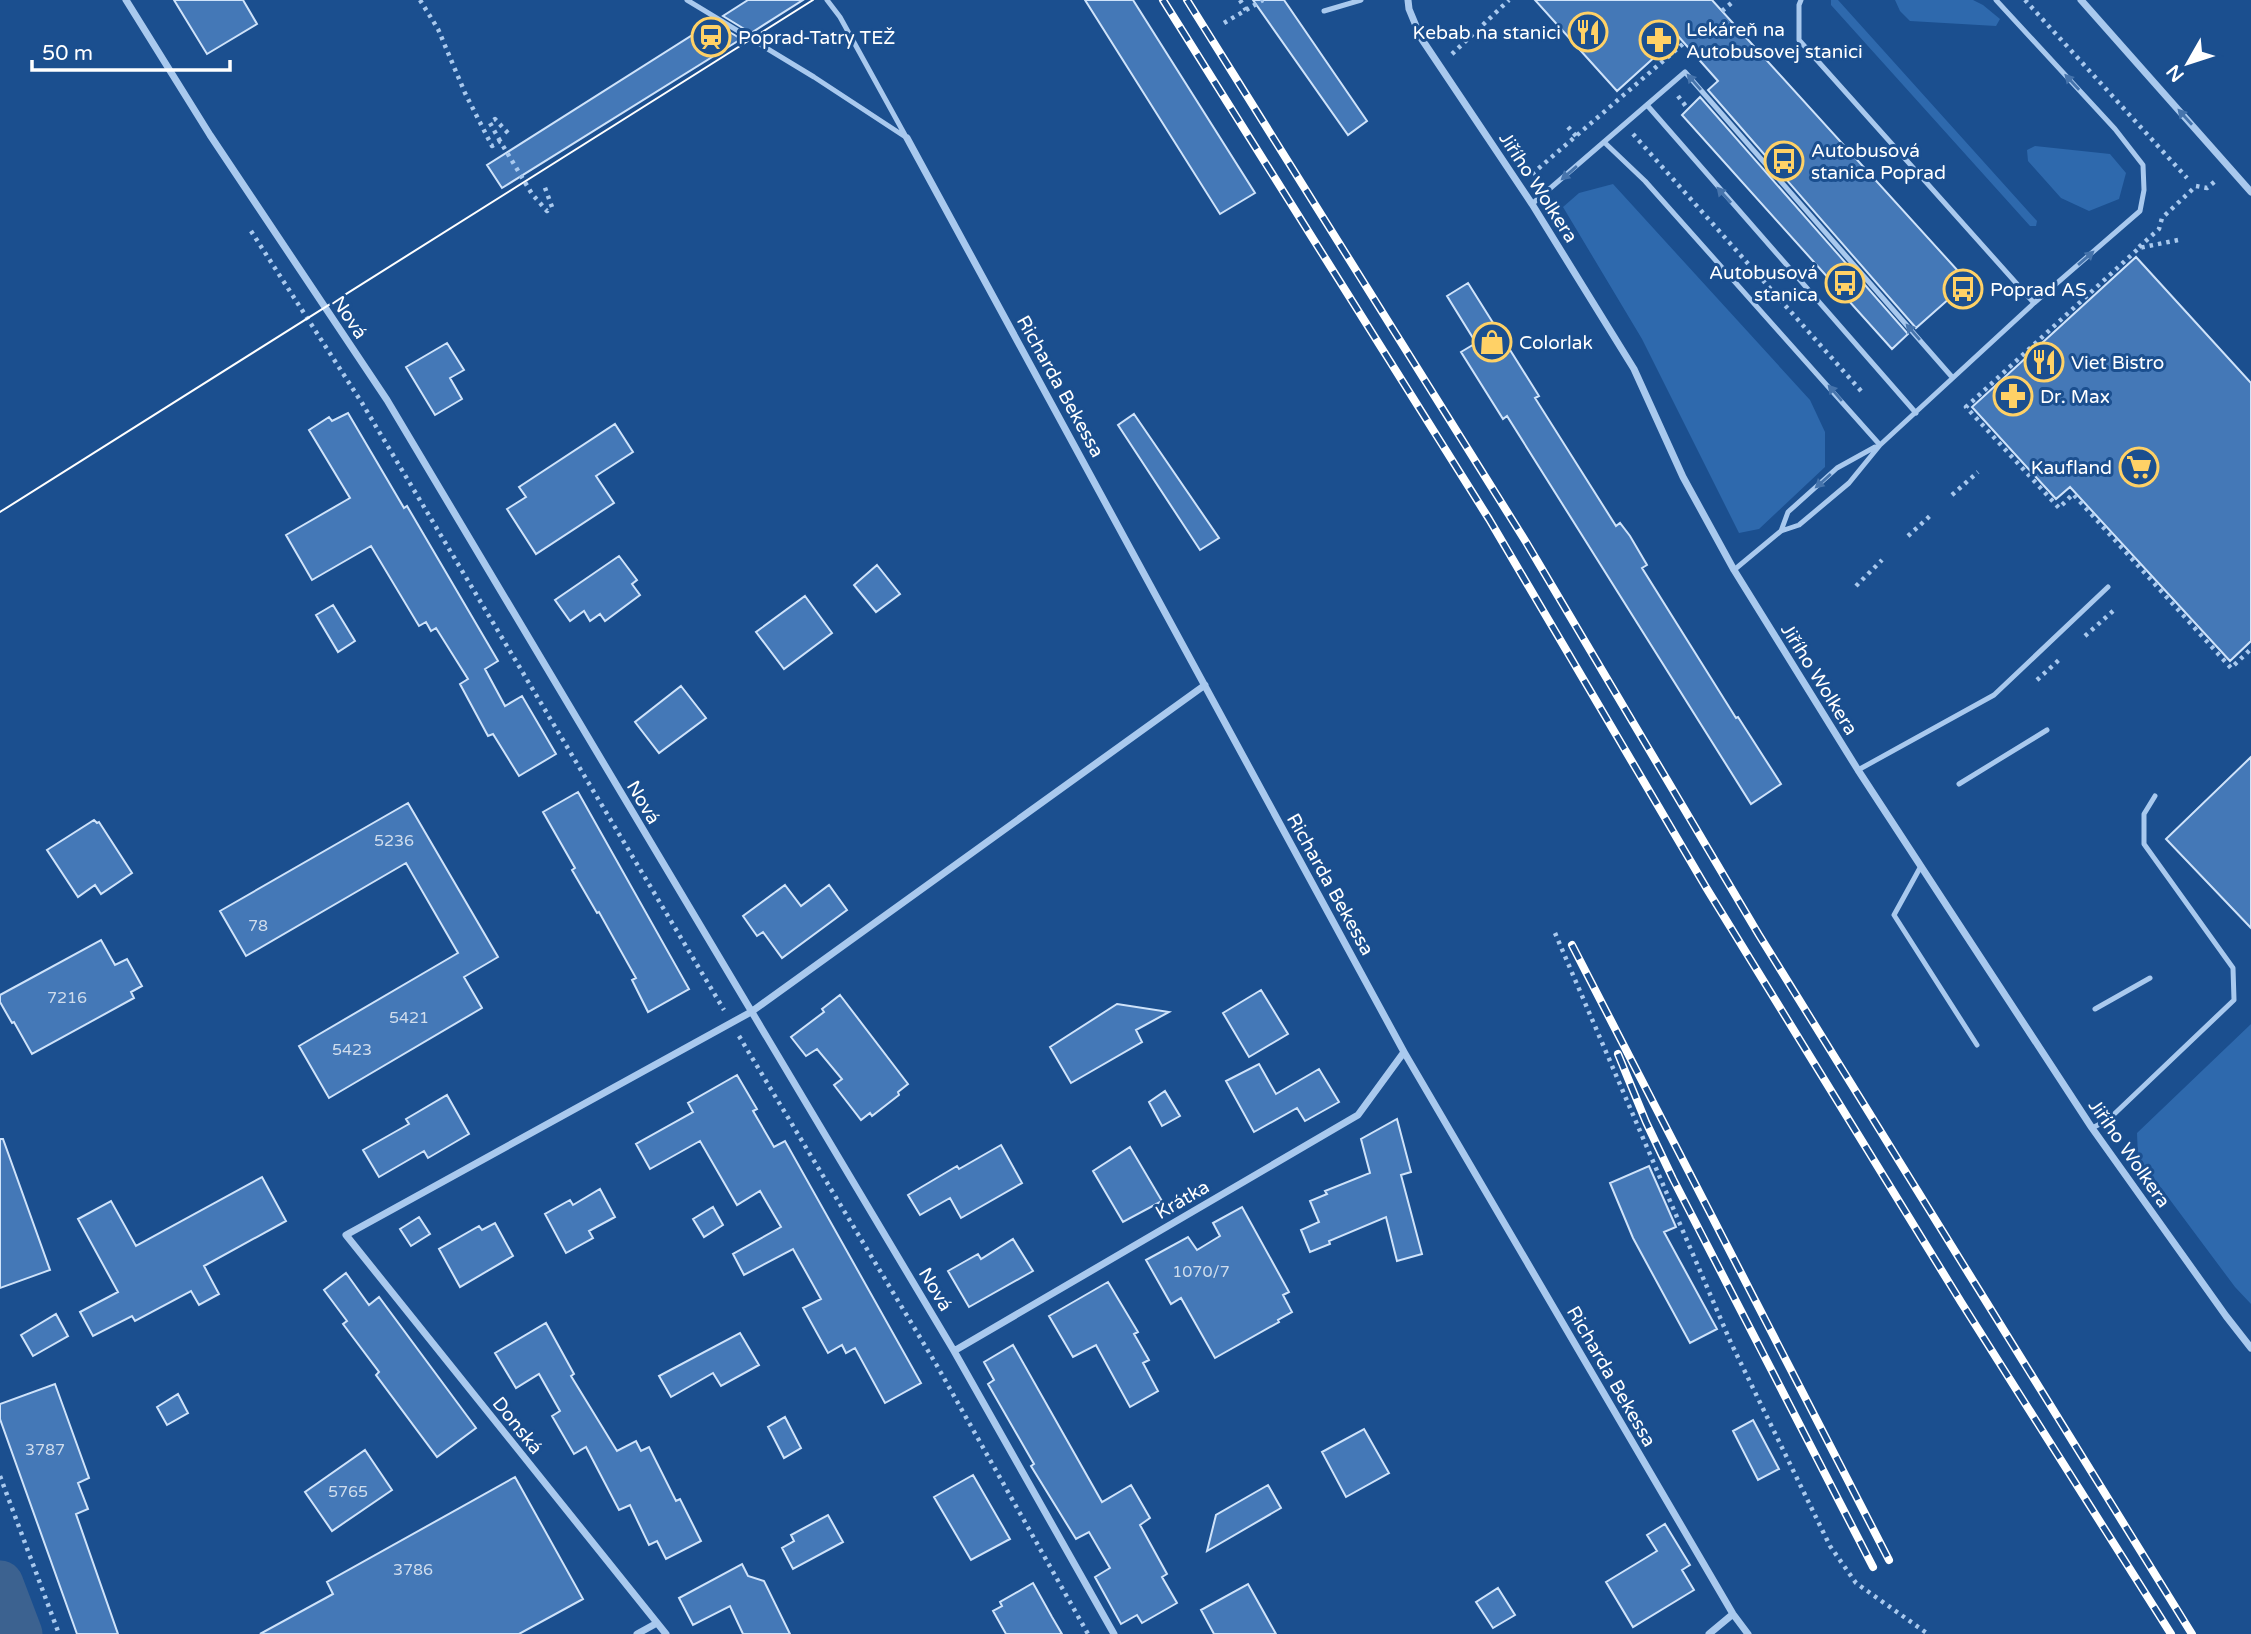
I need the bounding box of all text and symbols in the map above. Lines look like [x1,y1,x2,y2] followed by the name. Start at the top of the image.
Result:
[1567,11,1609,53] restaurant icon: Kebab na stanici
[690,16,732,58] station icon: Poprad-Tatry TEŽ
[1638,19,1680,61] pharmacy icon: Lekáreň na Autobusovej stanici
[1686,19,1863,63] place label: Lekáreň na Autobusovej stanici
[1413,22,1561,44] place label: Kebab na stanici
[738,27,895,49] place label: Poprad-Tatry TEŽ
[32,28,229,72] scale bar
[2153,28,2223,98] north arrow
[42,41,93,66] text: 50 m
[2162,60,2189,86] text: N
[1687,74,1702,91] one-way arrow
[2064,74,2080,91] one-way arrow
[2178,109,2193,126] one-way arrow
[1494,128,1582,247] street label: Jiřího Wolkera
[1763,140,1805,182] bus stop icon: Autobusová stanica Poprad
[1811,140,1946,184] place label: Autobusová stanica Poprad
[1560,165,1577,180] one-way arrow
[1716,186,1732,204] one-way arrow
[2077,250,2095,266] one-way arrow
[1709,262,1818,306] place label: Autobusová stanica
[1824,262,1866,304] bus stop icon: Autobusová stanica
[1942,268,1984,310] bus stop icon: Poprad AS
[1990,279,2087,301] place label: Poprad AS
[327,292,371,343] street label: Nová
[1012,312,1108,461] street label: Richarda Bekessa
[1471,321,1513,363] shop icon: Colorlak
[1905,323,1921,341] one-way arrow
[1519,332,1593,354] place label: Colorlak
[2023,341,2065,383] restaurant icon: Viet Bistro
[2071,352,2164,374] place label: Viet Bistro
[1992,375,2034,417] pharmacy icon: Dr. Max
[1828,385,1843,402] one-way arrow
[2040,386,2110,408] place label: Dr. Max
[2118,446,2160,488] supermarket icon: Kaufland
[2031,457,2112,479] place label: Kaufland
[1814,473,1832,489] one-way arrow
[1776,620,1862,739] street label: Jiřího Wolkera
[622,777,665,828] street label: Nová
[1282,810,1378,959] street label: Richarda Bekessa
[374,831,414,851] house number: 5236
[248,916,268,936] house number: 78
[47,988,87,1008] house number: 7216
[389,1008,429,1028] house number: 5421
[332,1040,372,1060] house number: 5423
[2084,1095,2175,1212] street label: Jiřího Wolkera
[1152,1176,1213,1224] street label: Krátka
[1172,1262,1230,1282] house number: 1070/7
[914,1264,957,1315] street label: Nová
[1562,1302,1660,1451] street label: Richarda Bekessa
[488,1393,547,1459] street label: Donská
[25,1440,65,1460] house number: 3787
[328,1482,368,1502] house number: 5765
[393,1560,433,1580] house number: 3786

